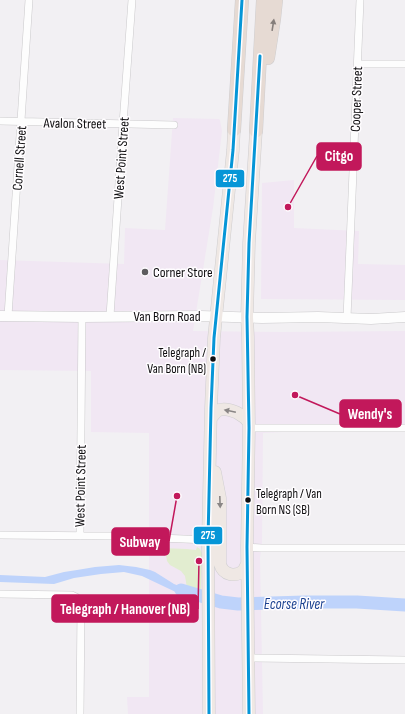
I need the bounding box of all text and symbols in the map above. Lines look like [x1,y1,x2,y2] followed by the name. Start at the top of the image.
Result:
[270,19,276,31] one-way arrow
[347,66,366,132] street label: Cooper Street
[43,114,106,133] street label: Avalon Street
[110,116,133,200] street label: West Point Street
[9,125,30,191] street label: Cornell Street
[317,143,361,170] callout: Citgo
[325,147,353,166] text: Citgo
[215,169,245,188] line badge: 275
[223,172,237,185] text: 275
[153,264,213,281] place label: Corner Store
[140,267,150,277] marker: Corner Store
[133,308,201,325] street label: Van Born Road
[147,345,206,377] place label: Telegraph / Van Born (NB)
[208,354,218,364] marker: Telegraph / Van Born (NB)
[340,400,401,427] callout: Wendy's
[348,405,392,424] text: Wendy's
[224,407,236,413] one-way arrow
[71,445,90,527] street label: West Point Street
[256,486,322,518] place label: Telegraph / Van Born NS (SB)
[243,495,253,505] marker: Telegraph / Van Born NS (SB)
[217,496,223,509] one-way arrow
[193,526,223,545] line badge: 275
[112,528,169,555] callout: Subway
[201,529,215,542] text: 275
[120,533,161,552] text: Subway
[52,595,198,622] callout: Telegraph / Hanover (NB)
[264,595,325,614] water label: Ecorse River
[60,600,190,619] text: Telegraph / Hanover (NB)

